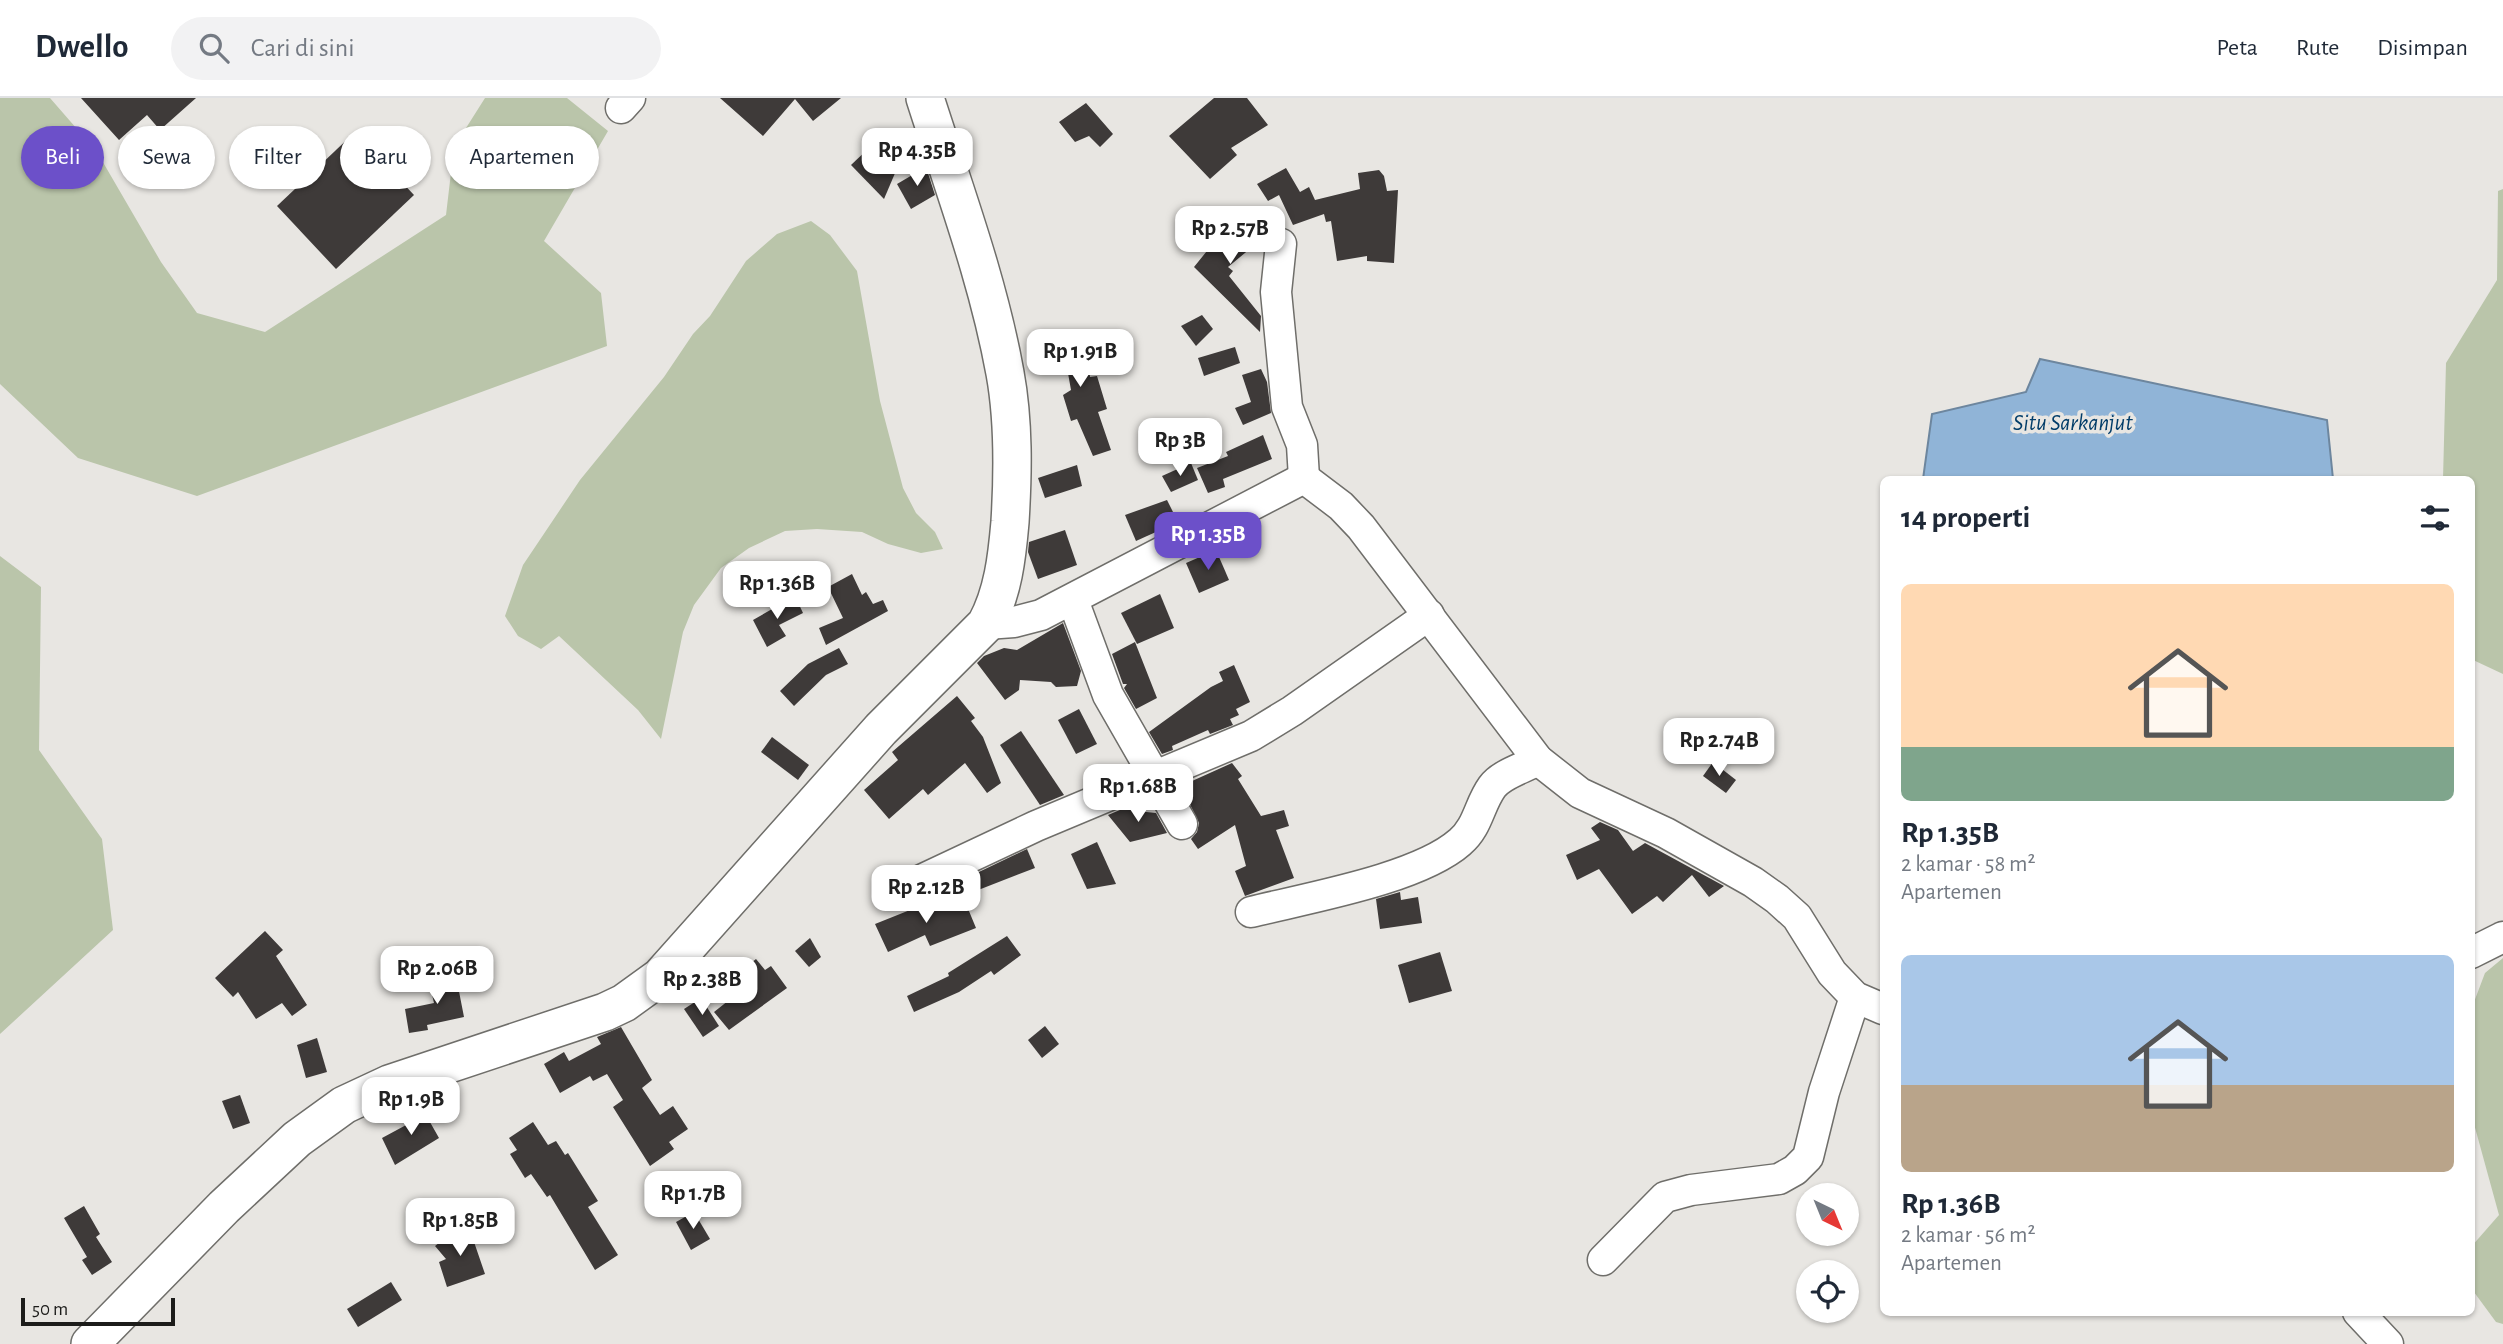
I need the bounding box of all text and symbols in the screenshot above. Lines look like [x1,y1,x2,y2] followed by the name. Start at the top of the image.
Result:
[171,17,661,80] search box
[195,29,233,67] icon: search
[35,31,129,64] text: Dwello
[251,35,355,61] text: Cari di sini
[2217,36,2258,60] text: Peta
[2296,36,2339,60] text: Rute
[2377,36,2468,60] text: Disimpan
[21,126,104,189] chip: Beli
[118,126,215,189] chip: Sewa
[229,126,326,189] chip: Filter
[340,126,431,189] chip: Baru
[445,126,599,189] chip: Apartemen
[845,129,989,188] pin: Rp 4.35B
[878,139,956,162] text: Rp 4.35B
[1158,206,1302,266] pin: Rp 2.57B
[1191,217,1269,240] text: Rp 2.57B
[1008,330,1152,389] pin: Rp 1.91B
[1043,340,1117,363] text: Rp 1.91B
[2013,412,2133,435] water label: Situ Sarkanjut
[1131,418,1229,478] pin: Rp 3B
[1154,429,1206,452] text: Rp 3B
[2416,499,2454,537] icon: filters
[1901,503,2030,533] text: 14 properti
[1136,512,1280,572] pin: Rp 1.35B
[1170,523,1246,546] text: Rp 1.35B
[705,561,849,621] pin: Rp 1.36B
[739,572,815,595] text: Rp 1.36B
[2115,630,2241,756] icon: home
[1647,718,1791,778] pin: Rp 2.74B
[1679,729,1759,752] text: Rp 2.74B
[1066,764,1210,824] pin: Rp 1.68B
[1099,775,1177,798] text: Rp 1.68B
[1901,818,1999,848] text: Rp 1.35B
[1901,853,2036,876] text: 2 kamar · 58 m²
[854,866,998,925] pin: Rp 2.12B
[887,876,965,899] text: Rp 2.12B
[1901,881,2002,904] text: Apartemen
[365,946,509,1006] pin: Rp 2.06B
[396,957,478,980] text: Rp 2.06B
[630,958,774,1017] pin: Rp 2.38B
[662,968,742,991] text: Rp 2.38B
[2115,1001,2241,1127] icon: home
[346,1077,476,1137] pin: Rp 1.9B
[378,1088,444,1111] text: Rp 1.9B
[628,1172,758,1231] pin: Rp 1.7B
[660,1182,726,1205] text: Rp 1.7B
[1796,1183,1858,1246] north arrow
[1796,1183,1859,1323] map controls
[1901,1189,2001,1219] text: Rp 1.36B
[388,1198,532,1258] pin: Rp 1.85B
[422,1209,498,1232] text: Rp 1.85B
[1901,1224,2035,1247] text: 2 kamar · 56 m²
[1901,1252,2002,1275] text: Apartemen
[1796,1260,1859,1323] button: locate
[21,1295,175,1327] scale bar
[32,1300,68,1319] text: 50 m

